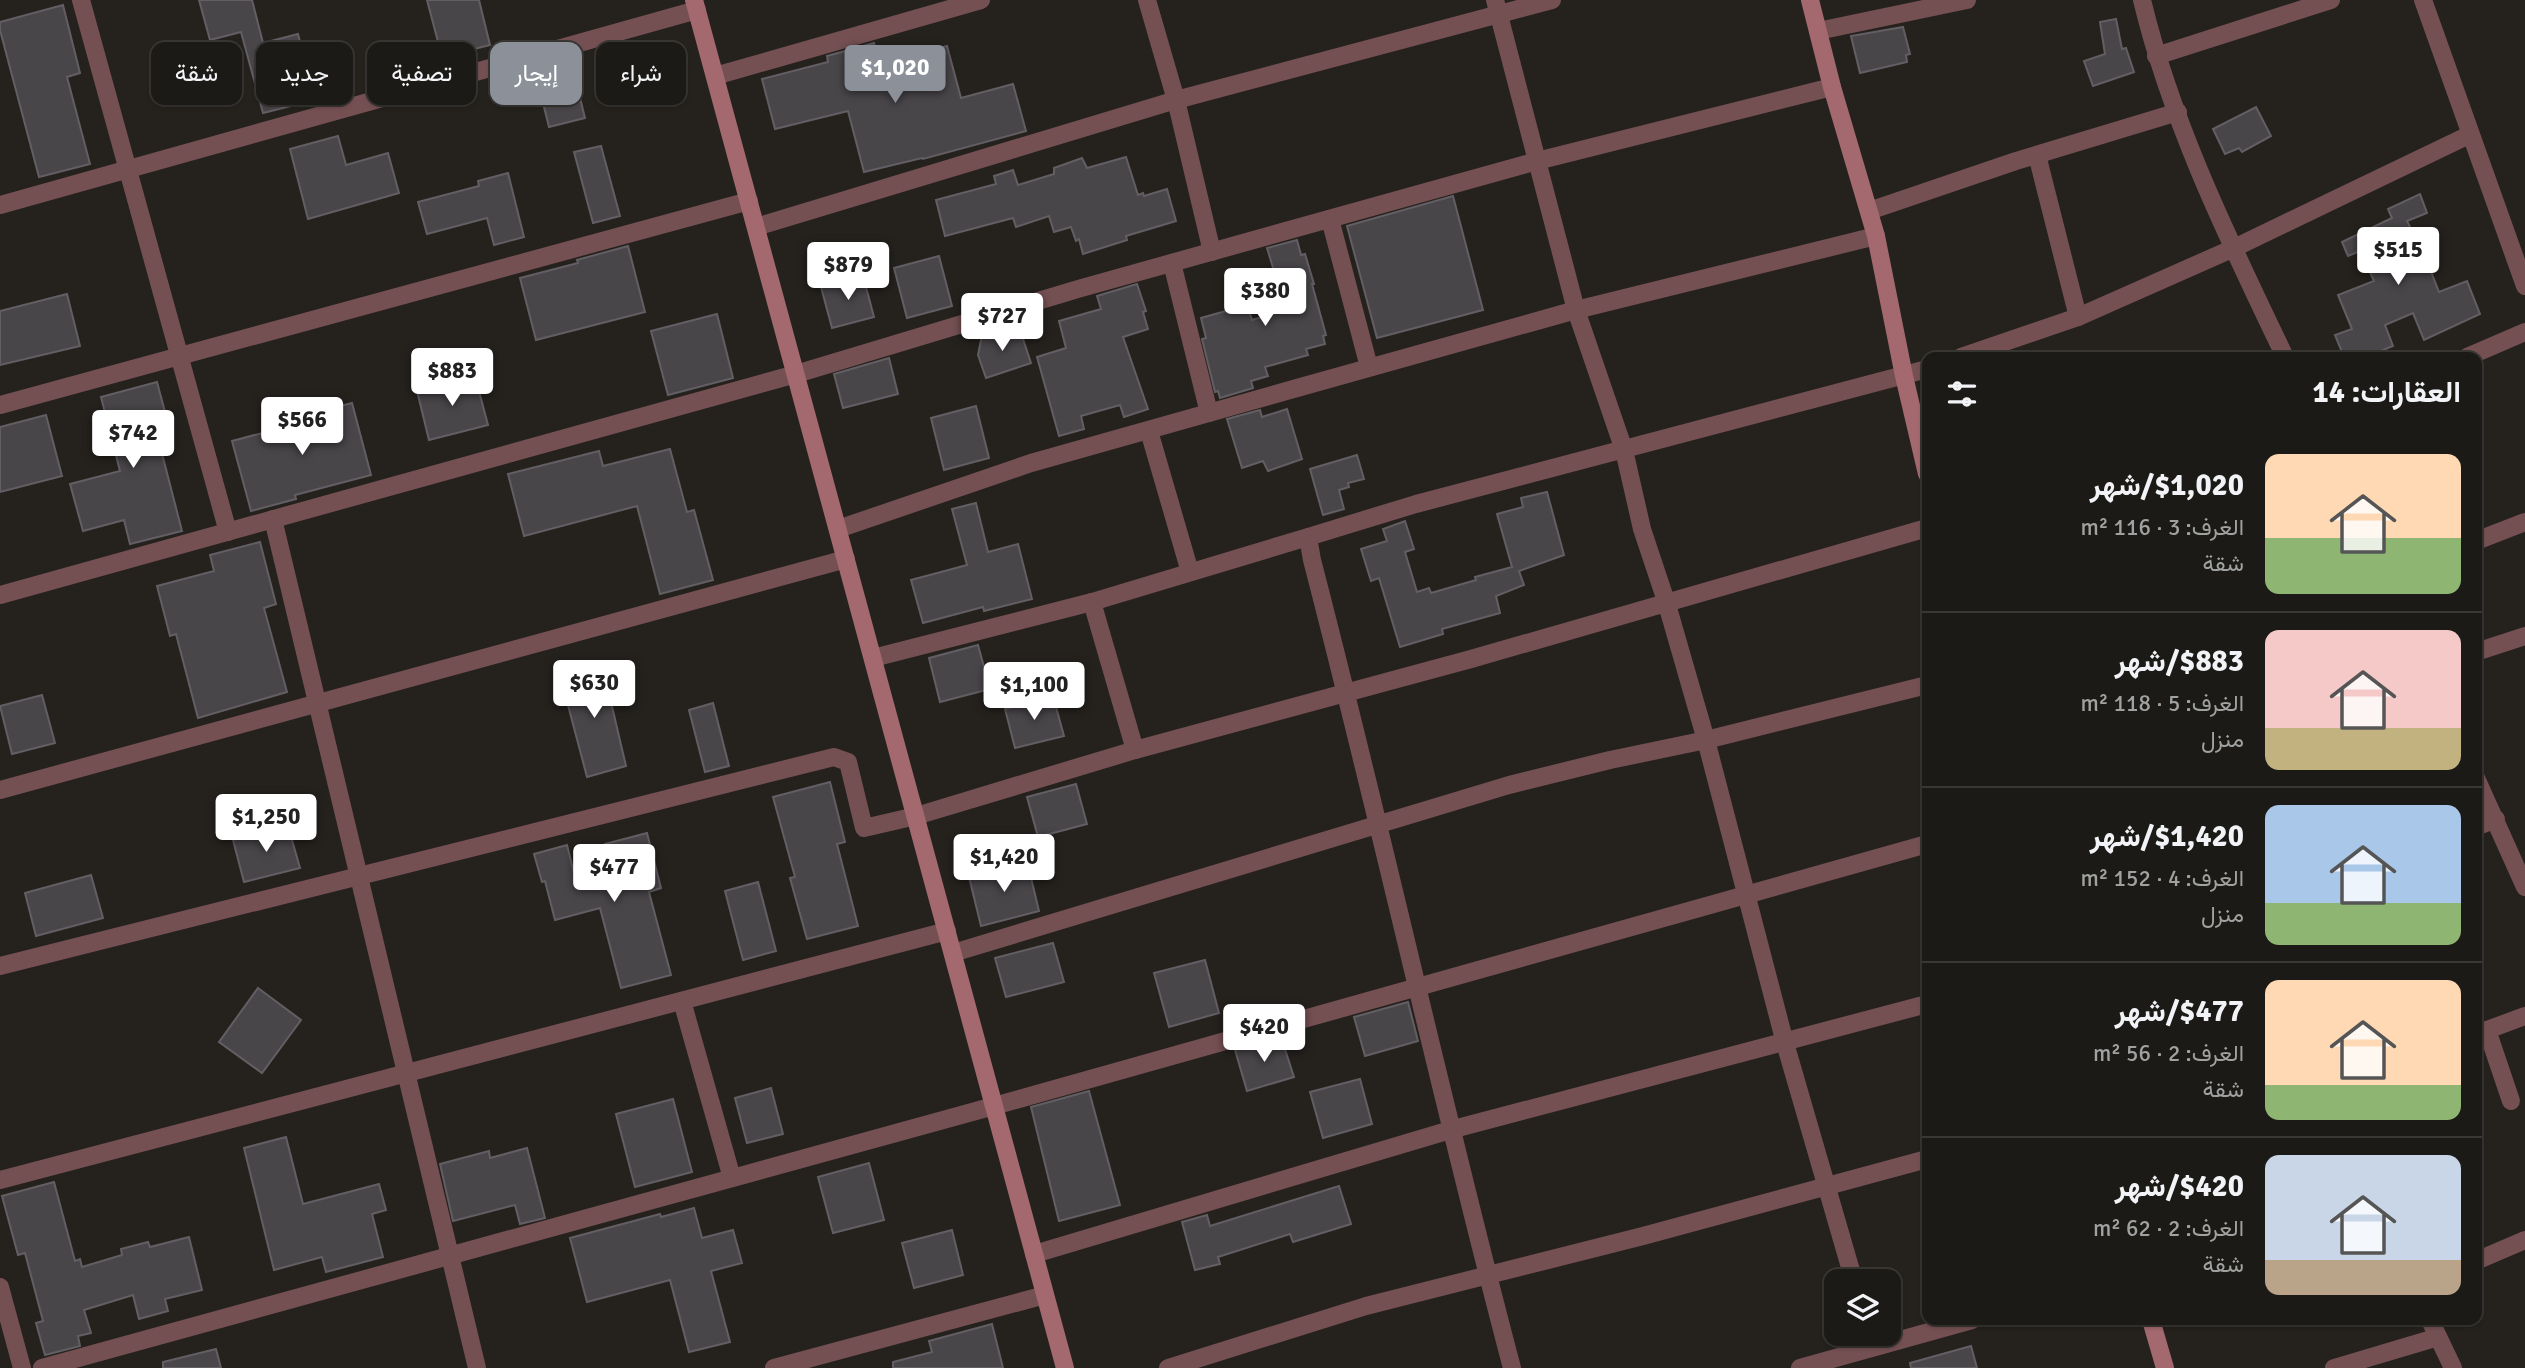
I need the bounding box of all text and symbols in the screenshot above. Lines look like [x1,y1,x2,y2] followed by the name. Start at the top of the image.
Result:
[151,42,242,105] chip: شقة
[256,42,353,105] chip: جديد
[367,42,476,105] chip: تصفية
[490,42,582,105] chip: إيجار
[596,42,686,105] chip: شراء
[838,46,952,105] pin: $1,020
[861,53,929,82] text: $1,020
[2357,228,2439,287] pin: $515
[2373,235,2423,264] text: $515
[807,243,889,302] pin: $879
[823,250,873,279] text: $879
[1224,268,1306,328] pin: $380
[1240,276,1290,305] text: $380
[961,294,1043,353] pin: $727
[977,301,1027,330] text: $727
[411,348,493,408] pin: $883
[427,356,477,385] text: $883
[2313,374,2461,411] text: العقارات: 14
[1943,375,1981,413] icon: filters
[261,398,343,457] pin: $566
[277,405,327,434] text: $566
[92,410,174,470] pin: $742
[108,418,158,447] text: $742
[2090,467,2244,504] text: $1,020/شهر
[2321,482,2405,566] icon: home
[2081,513,2244,542] text: الغرف: 3 · 116 m²
[2202,549,2244,578] text: شقة
[2115,643,2244,680] text: $883/شهر
[2321,658,2405,742] icon: home
[553,660,635,720] pin: $630
[977,662,1091,722] pin: $1,100
[569,668,619,697] text: $630
[1000,670,1068,699] text: $1,100
[2081,689,2244,718] text: الغرف: 5 · 118 m²
[2201,725,2244,754] text: منزل
[209,794,323,854] pin: $1,250
[232,802,300,831] text: $1,250
[2090,818,2244,855] text: $1,420/شهر
[2321,833,2405,917] icon: home
[947,834,1061,894] pin: $1,420
[970,842,1038,871] text: $1,420
[573,844,655,904] pin: $477
[589,852,639,881] text: $477
[2081,864,2244,893] text: الغرف: 4 · 152 m²
[2201,900,2244,929] text: منزل
[2115,993,2244,1030] text: $477/شهر
[1223,1004,1305,1064] pin: $420
[2321,1008,2405,1092] icon: home
[1239,1012,1289,1041] text: $420
[2093,1039,2244,1068] text: الغرف: 2 · 56 m²
[2202,1075,2244,1104] text: شقة
[2115,1168,2244,1205] text: $420/شهر
[2321,1183,2405,1267] icon: home
[2093,1214,2244,1243] text: الغرف: 2 · 62 m²
[2202,1250,2244,1279] text: شقة
[1824,1269,1901,1346] map controls
[1824,1269,1901,1346] button: layers

